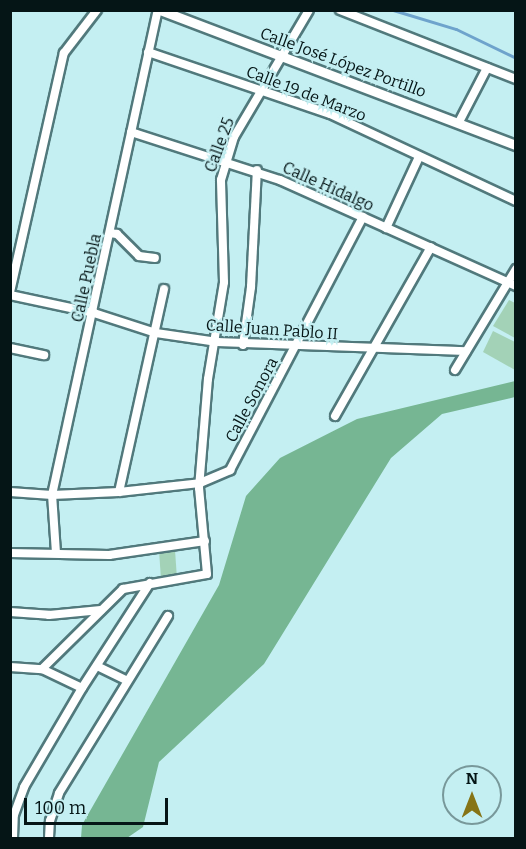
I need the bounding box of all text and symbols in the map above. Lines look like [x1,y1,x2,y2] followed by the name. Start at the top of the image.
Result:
[257,24,429,102] street label: Calle José López Portillo
[243,62,369,126] street label: Calle 19 de Marzo
[201,115,239,175] street label: Calle 25
[279,158,377,216] street label: Calle Hidalgo
[68,232,106,324] street label: Calle Puebla
[205,316,339,344] street label: Calle Juan Pablo II
[222,354,282,446] street label: Calle Sonora
[442,765,502,825] north arrow
[466,769,478,788] text: N
[27,786,171,824] scale bar
[35,797,86,819] text: 100 m

